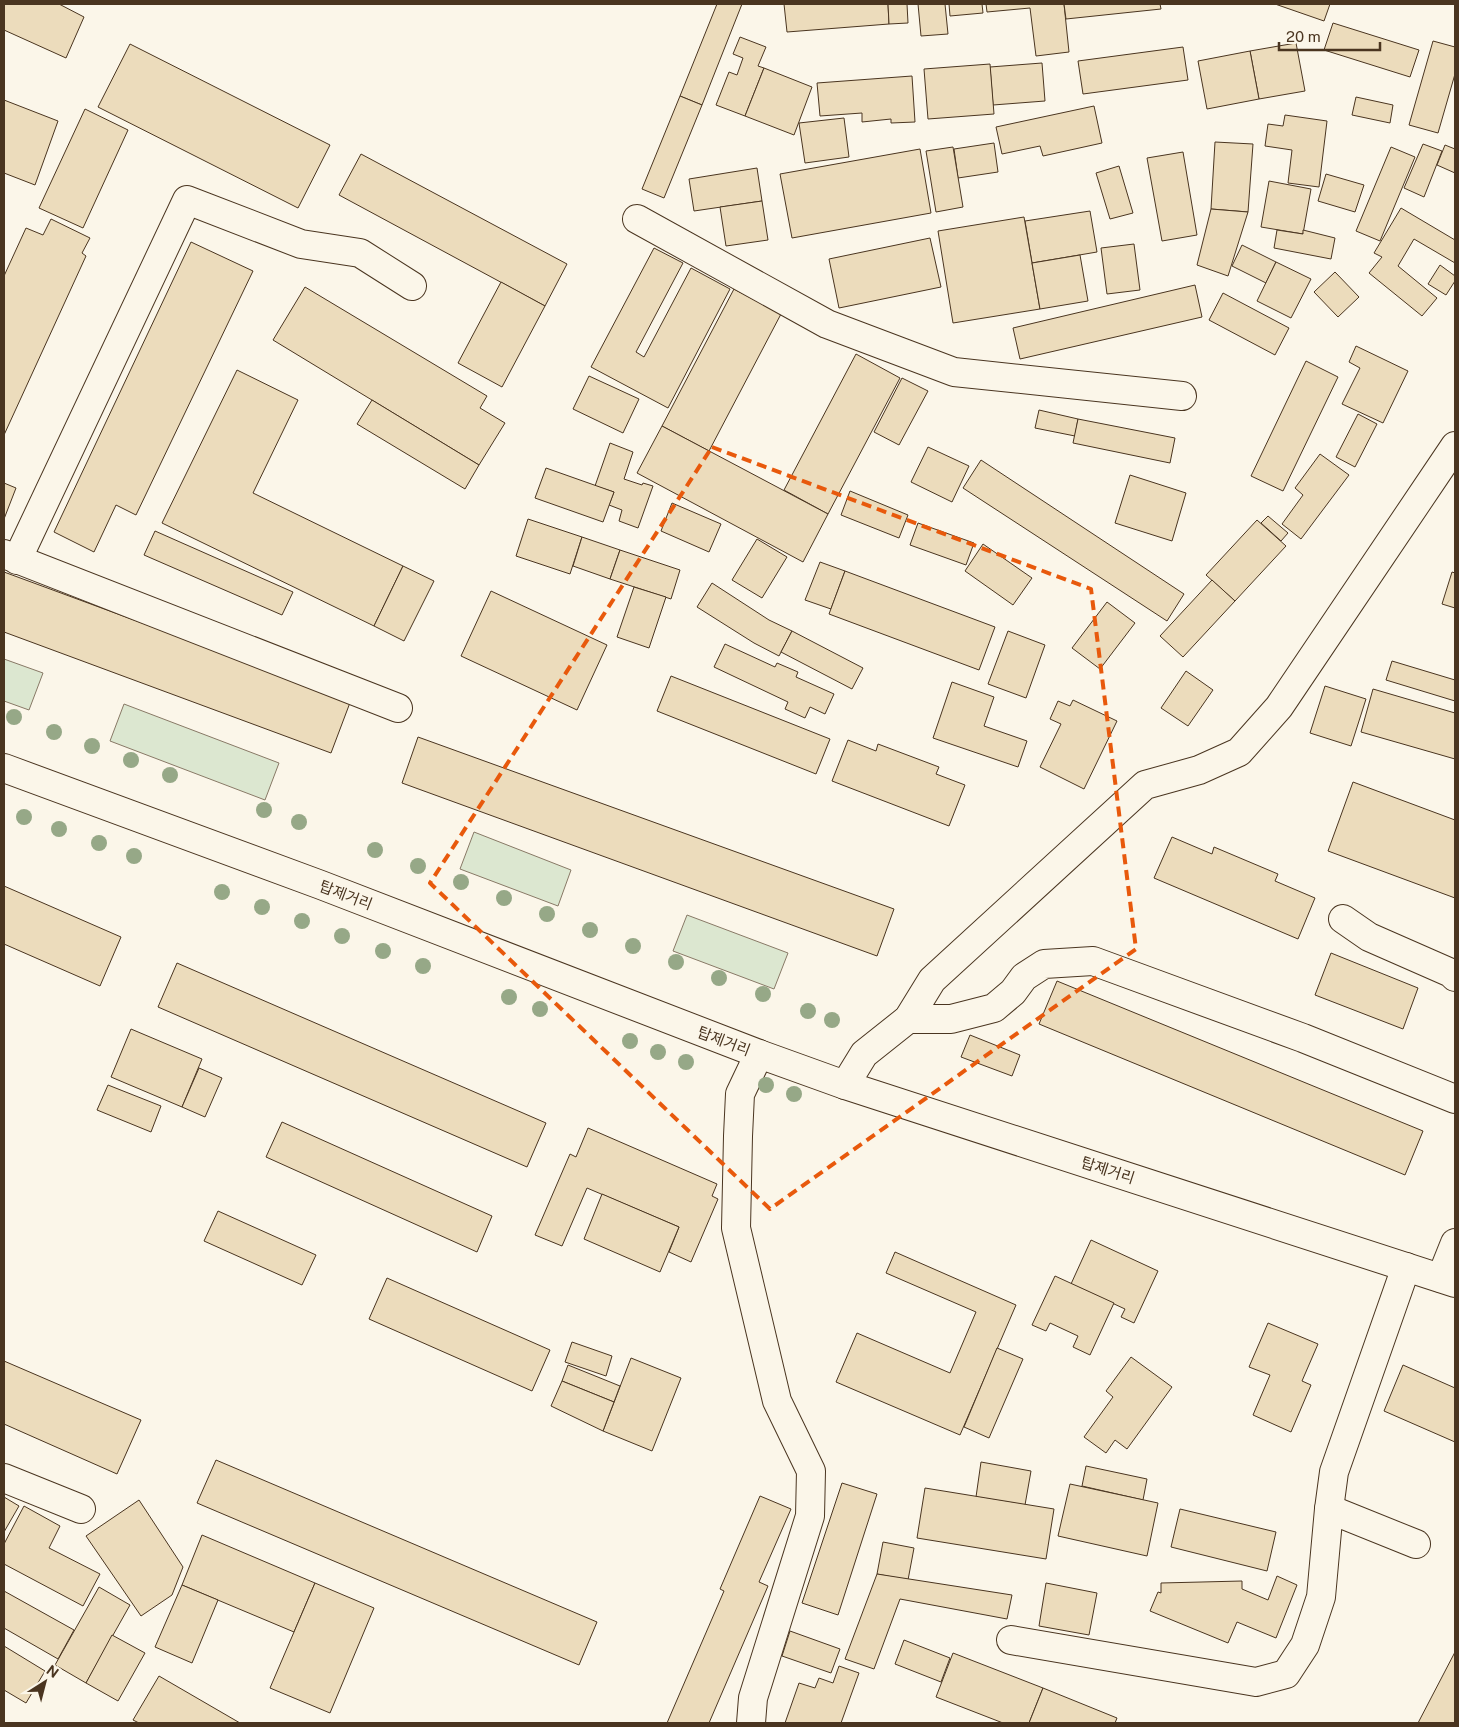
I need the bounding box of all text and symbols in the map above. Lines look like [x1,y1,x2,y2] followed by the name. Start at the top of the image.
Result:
[1279,20,1380,52] scale bar
[1286,28,1321,45] text: 20 m
[317,877,375,913] street label: 탑제거리
[695,1023,753,1059] street label: 탑제거리
[1079,1153,1137,1187] street label: 탑제거리
[20,1657,70,1707] north arrow
[44,1662,62,1681] text: N

